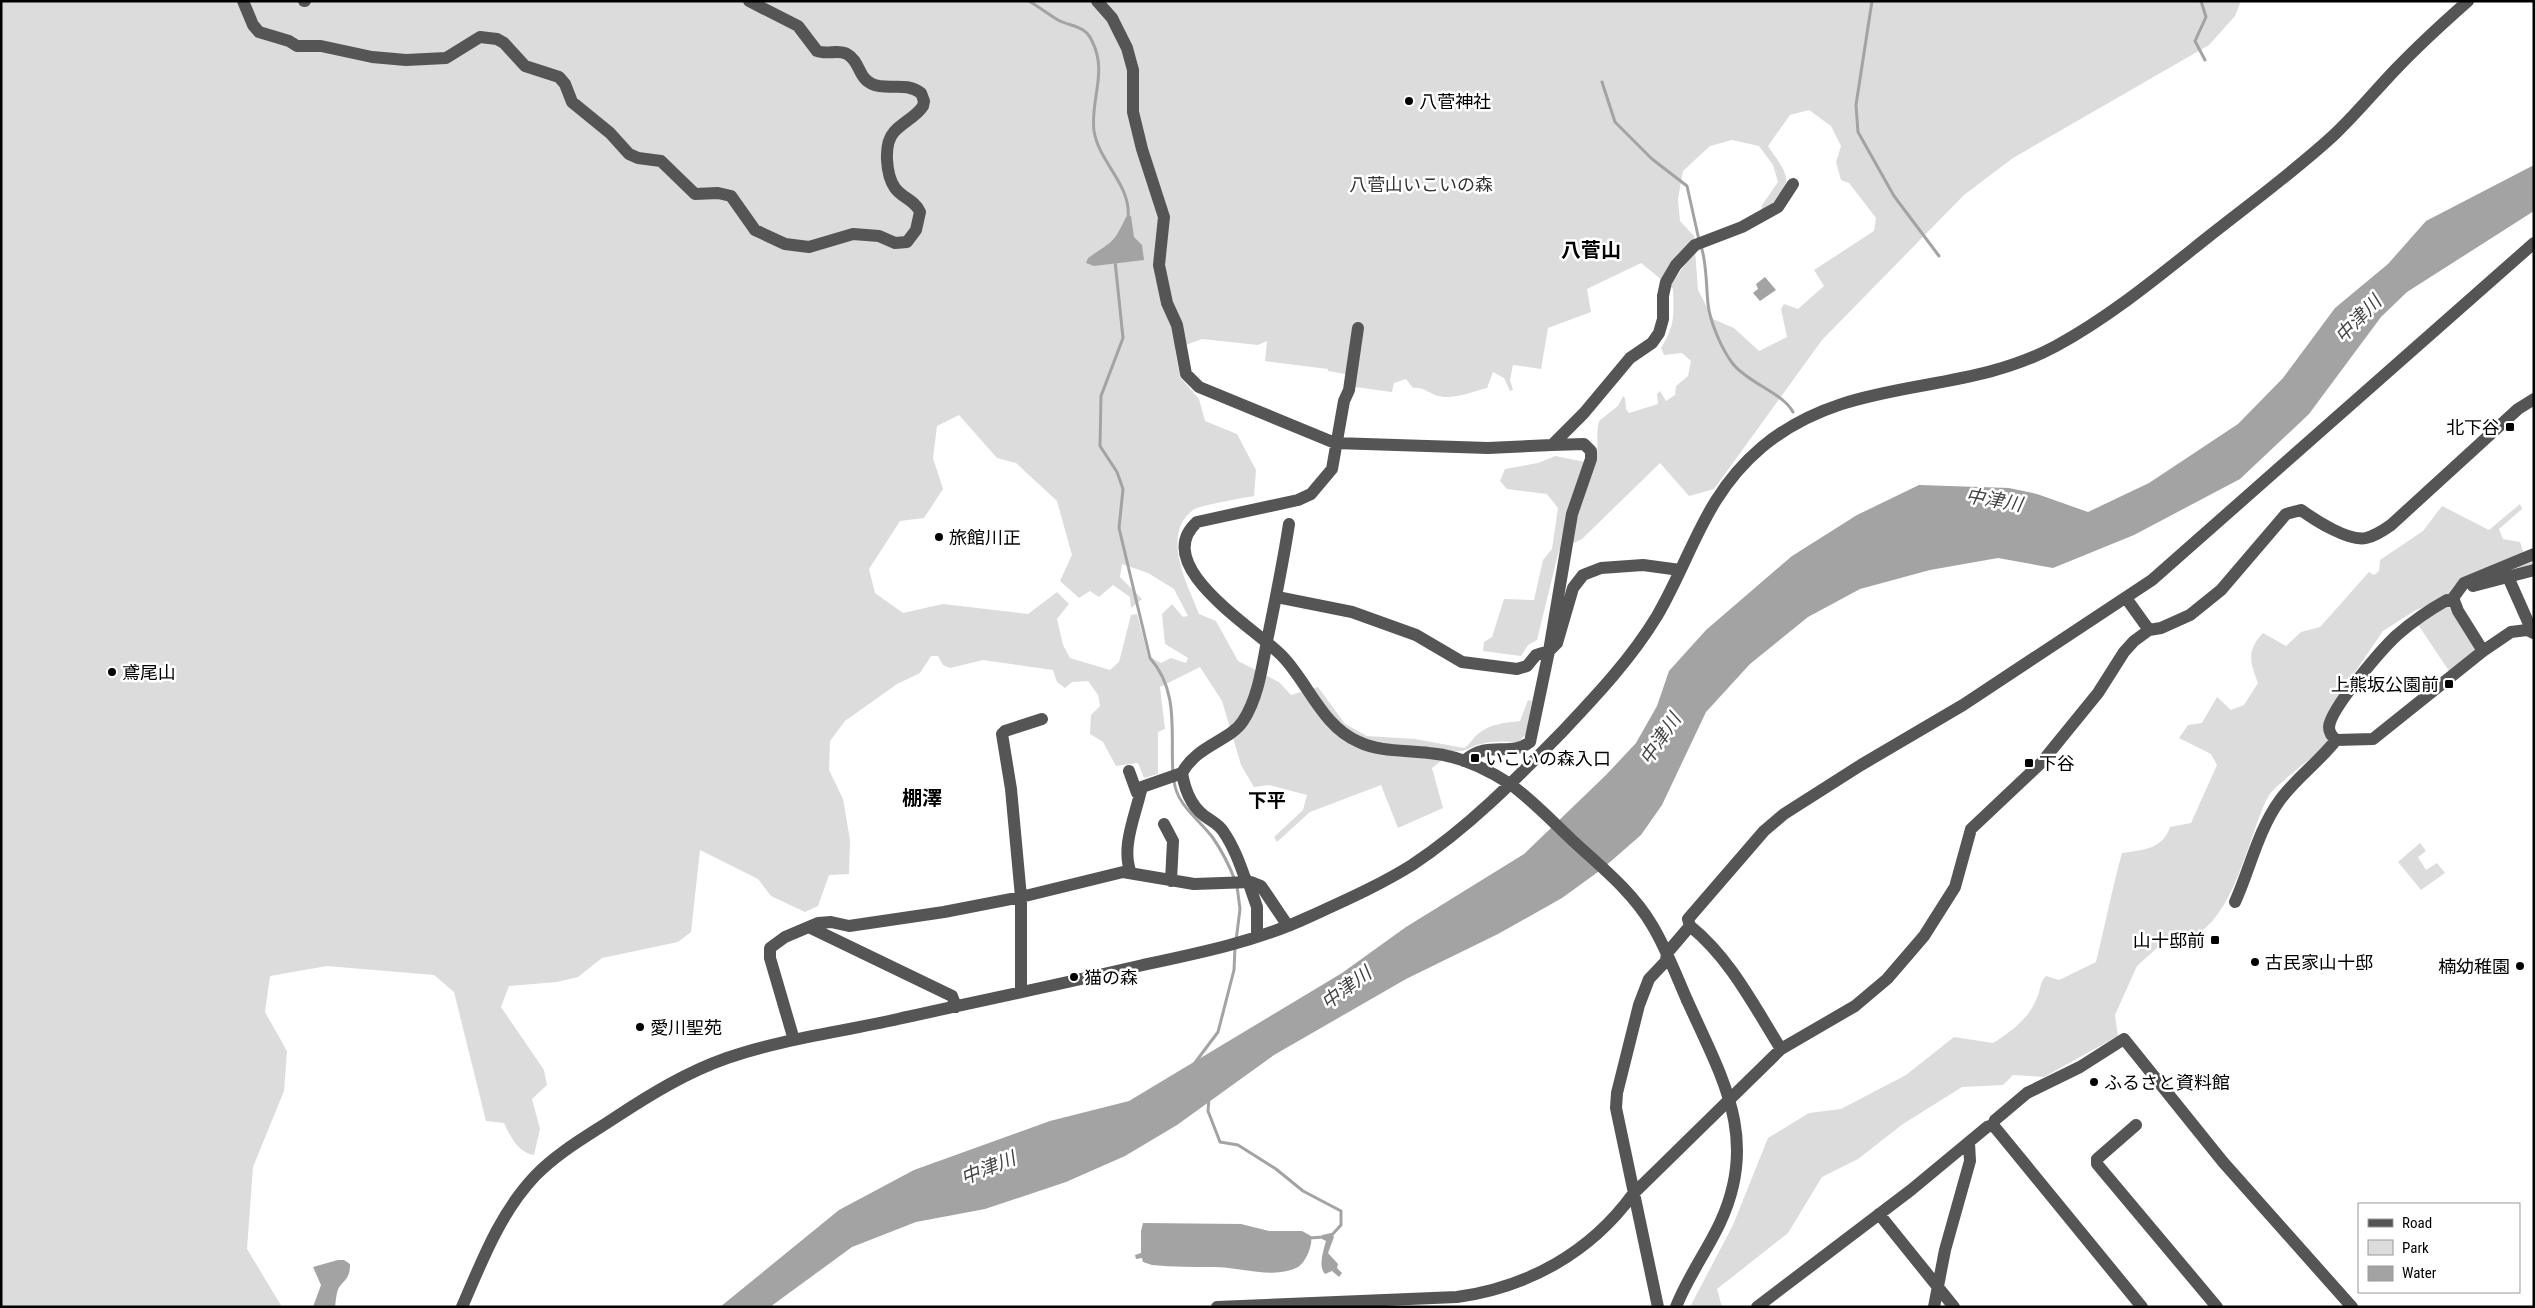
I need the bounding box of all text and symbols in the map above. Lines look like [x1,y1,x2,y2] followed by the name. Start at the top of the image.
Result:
[1419,91,1491,112] place label: 八菅神社
[1403,95,1415,107] marker: 八菅神社
[1349,174,1493,195] park label: 八菅山いこいの森
[1561,238,1621,262] district label: 八菅山
[2330,289,2387,347] water label: 中津川
[2446,417,2500,438] place label: 北下谷
[2504,421,2516,433] marker: 北下谷
[1964,484,2026,517] water label: 中津川
[949,527,1021,548] place label: 旅館川正
[933,531,945,543] marker: 旅館川正
[122,662,176,683] place label: 鳶尾山
[106,666,118,678] marker: 鳶尾山
[2331,674,2439,695] place label: 上熊坂公園前
[2443,678,2455,690] marker: 上熊坂公園前
[1635,707,1687,769] water label: 中津川
[1485,748,1611,769] place label: いこいの森入口
[1469,752,1481,764] marker: いこいの森入口
[2039,753,2075,774] place label: 下谷
[2023,757,2035,769] marker: 下谷
[902,786,942,810] district label: 棚澤
[1248,789,1286,812] district label: 下平
[2133,930,2205,951] place label: 山十邸前
[2209,934,2221,946] marker: 山十邸前
[2265,952,2373,973] place label: 古民家山十邸
[2249,956,2261,968] marker: 古民家山十邸
[2438,956,2510,977] place label: 楠幼稚園
[1316,960,1377,1014] water label: 中津川
[2514,960,2526,972] marker: 楠幼稚園
[1084,967,1138,988] place label: 猫の森
[1068,971,1080,983] marker: 猫の森
[650,1017,722,1038] place label: 愛川聖苑
[634,1021,646,1033] marker: 愛川聖苑
[2104,1072,2230,1093] place label: ふるさと資料館
[2088,1076,2100,1088] marker: ふるさと資料館
[957,1146,1021,1189] water label: 中津川
[2358,1203,2520,1293] legend
[2402,1214,2432,1232] text: Road
[2402,1239,2429,1257] text: Park
[2402,1264,2437,1282] text: Water

